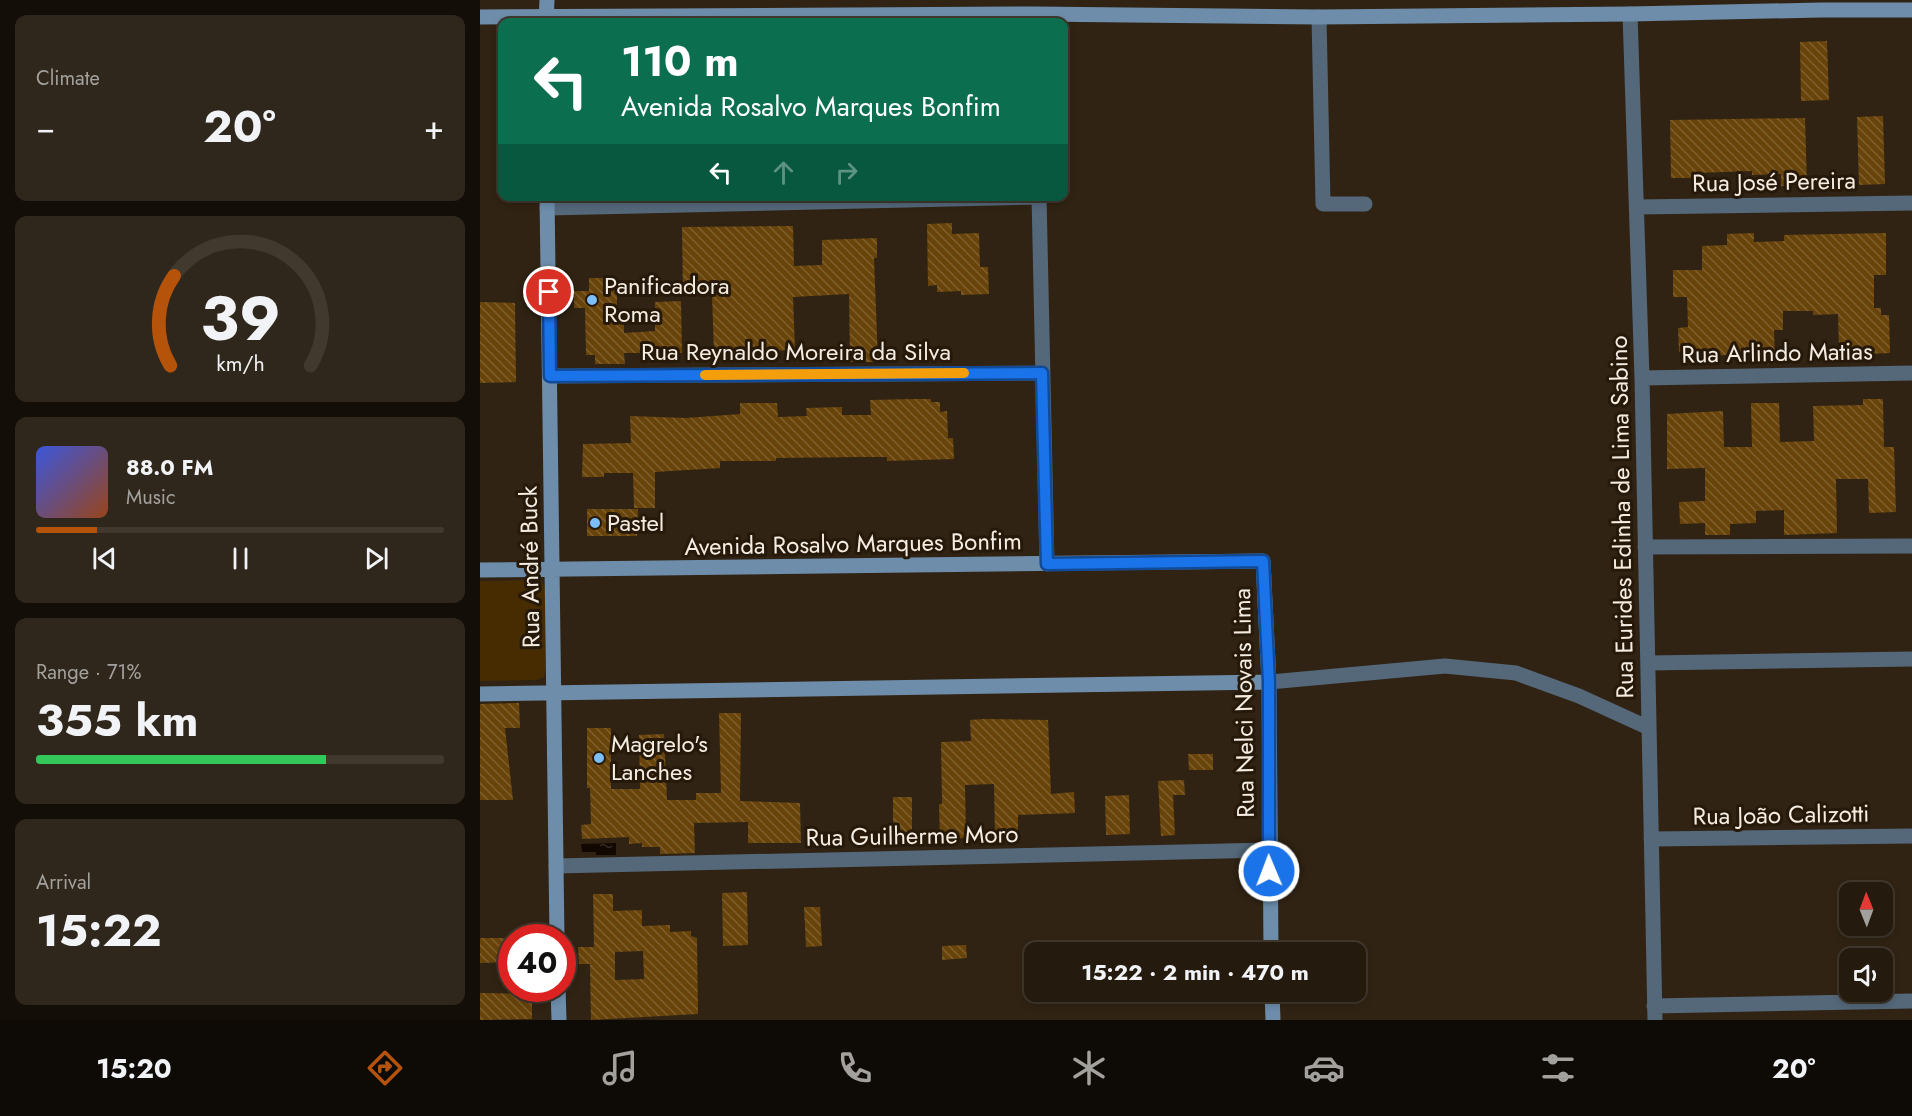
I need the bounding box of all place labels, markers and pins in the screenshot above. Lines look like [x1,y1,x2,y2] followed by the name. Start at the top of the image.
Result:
[523,266,574,317] pin
[604,268,730,331] place label: Panificadora Roma
[585,293,599,307] marker: Panificadora Roma
[607,505,664,540] place label: Pastel
[588,516,602,530] marker: Pastel
[611,726,708,789] place label: Magrelo's Lanches
[592,751,606,765] marker: Magrelo's Lanches

